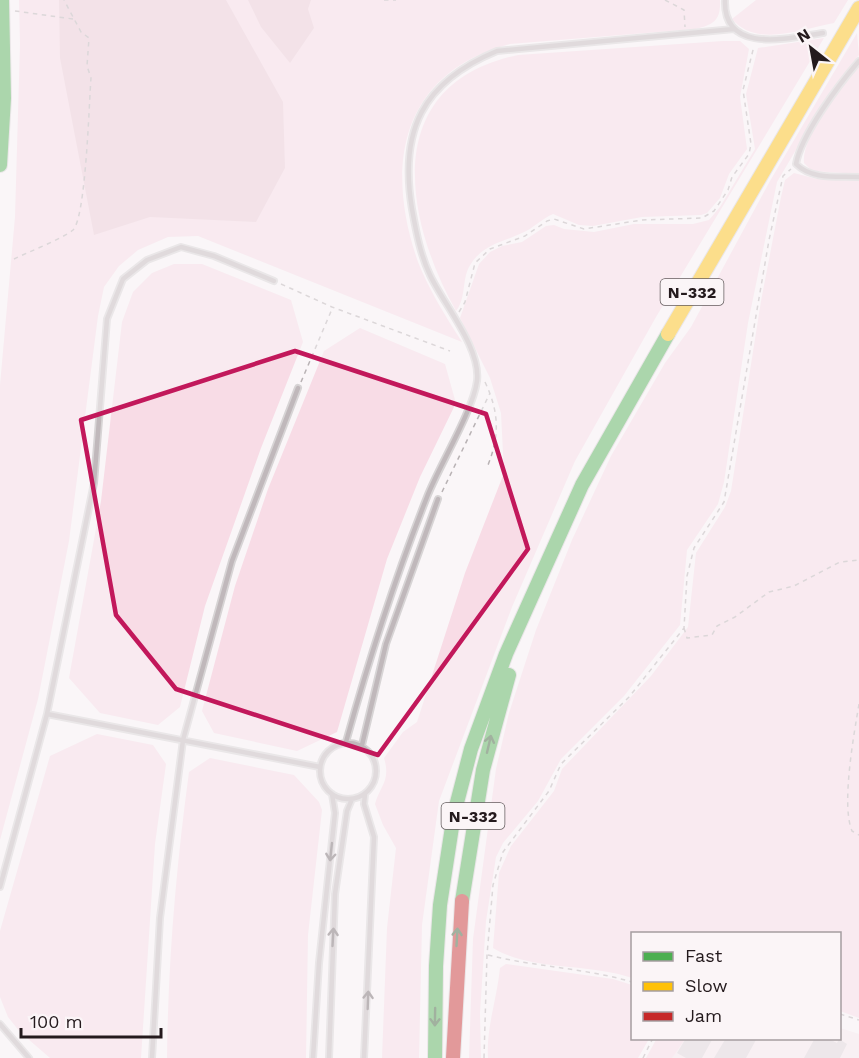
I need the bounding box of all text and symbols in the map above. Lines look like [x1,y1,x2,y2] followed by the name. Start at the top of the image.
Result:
[781,18,841,78] north arrow
[794,24,814,47] text: N
[660,279,724,305] road number: N-332
[483,735,495,754] one-way arrow
[442,803,504,829] road number: N-332
[325,842,336,861] one-way arrow
[328,927,339,947] one-way arrow
[452,927,463,947] one-way arrow
[631,932,841,1040] legend
[685,945,723,966] text: Fast
[685,975,728,996] text: Slow
[362,990,373,1010] one-way arrow
[21,1001,160,1039] scale bar
[685,1005,722,1026] text: Jam
[430,1007,441,1027] one-way arrow
[30,1011,83,1032] text: 100 m

